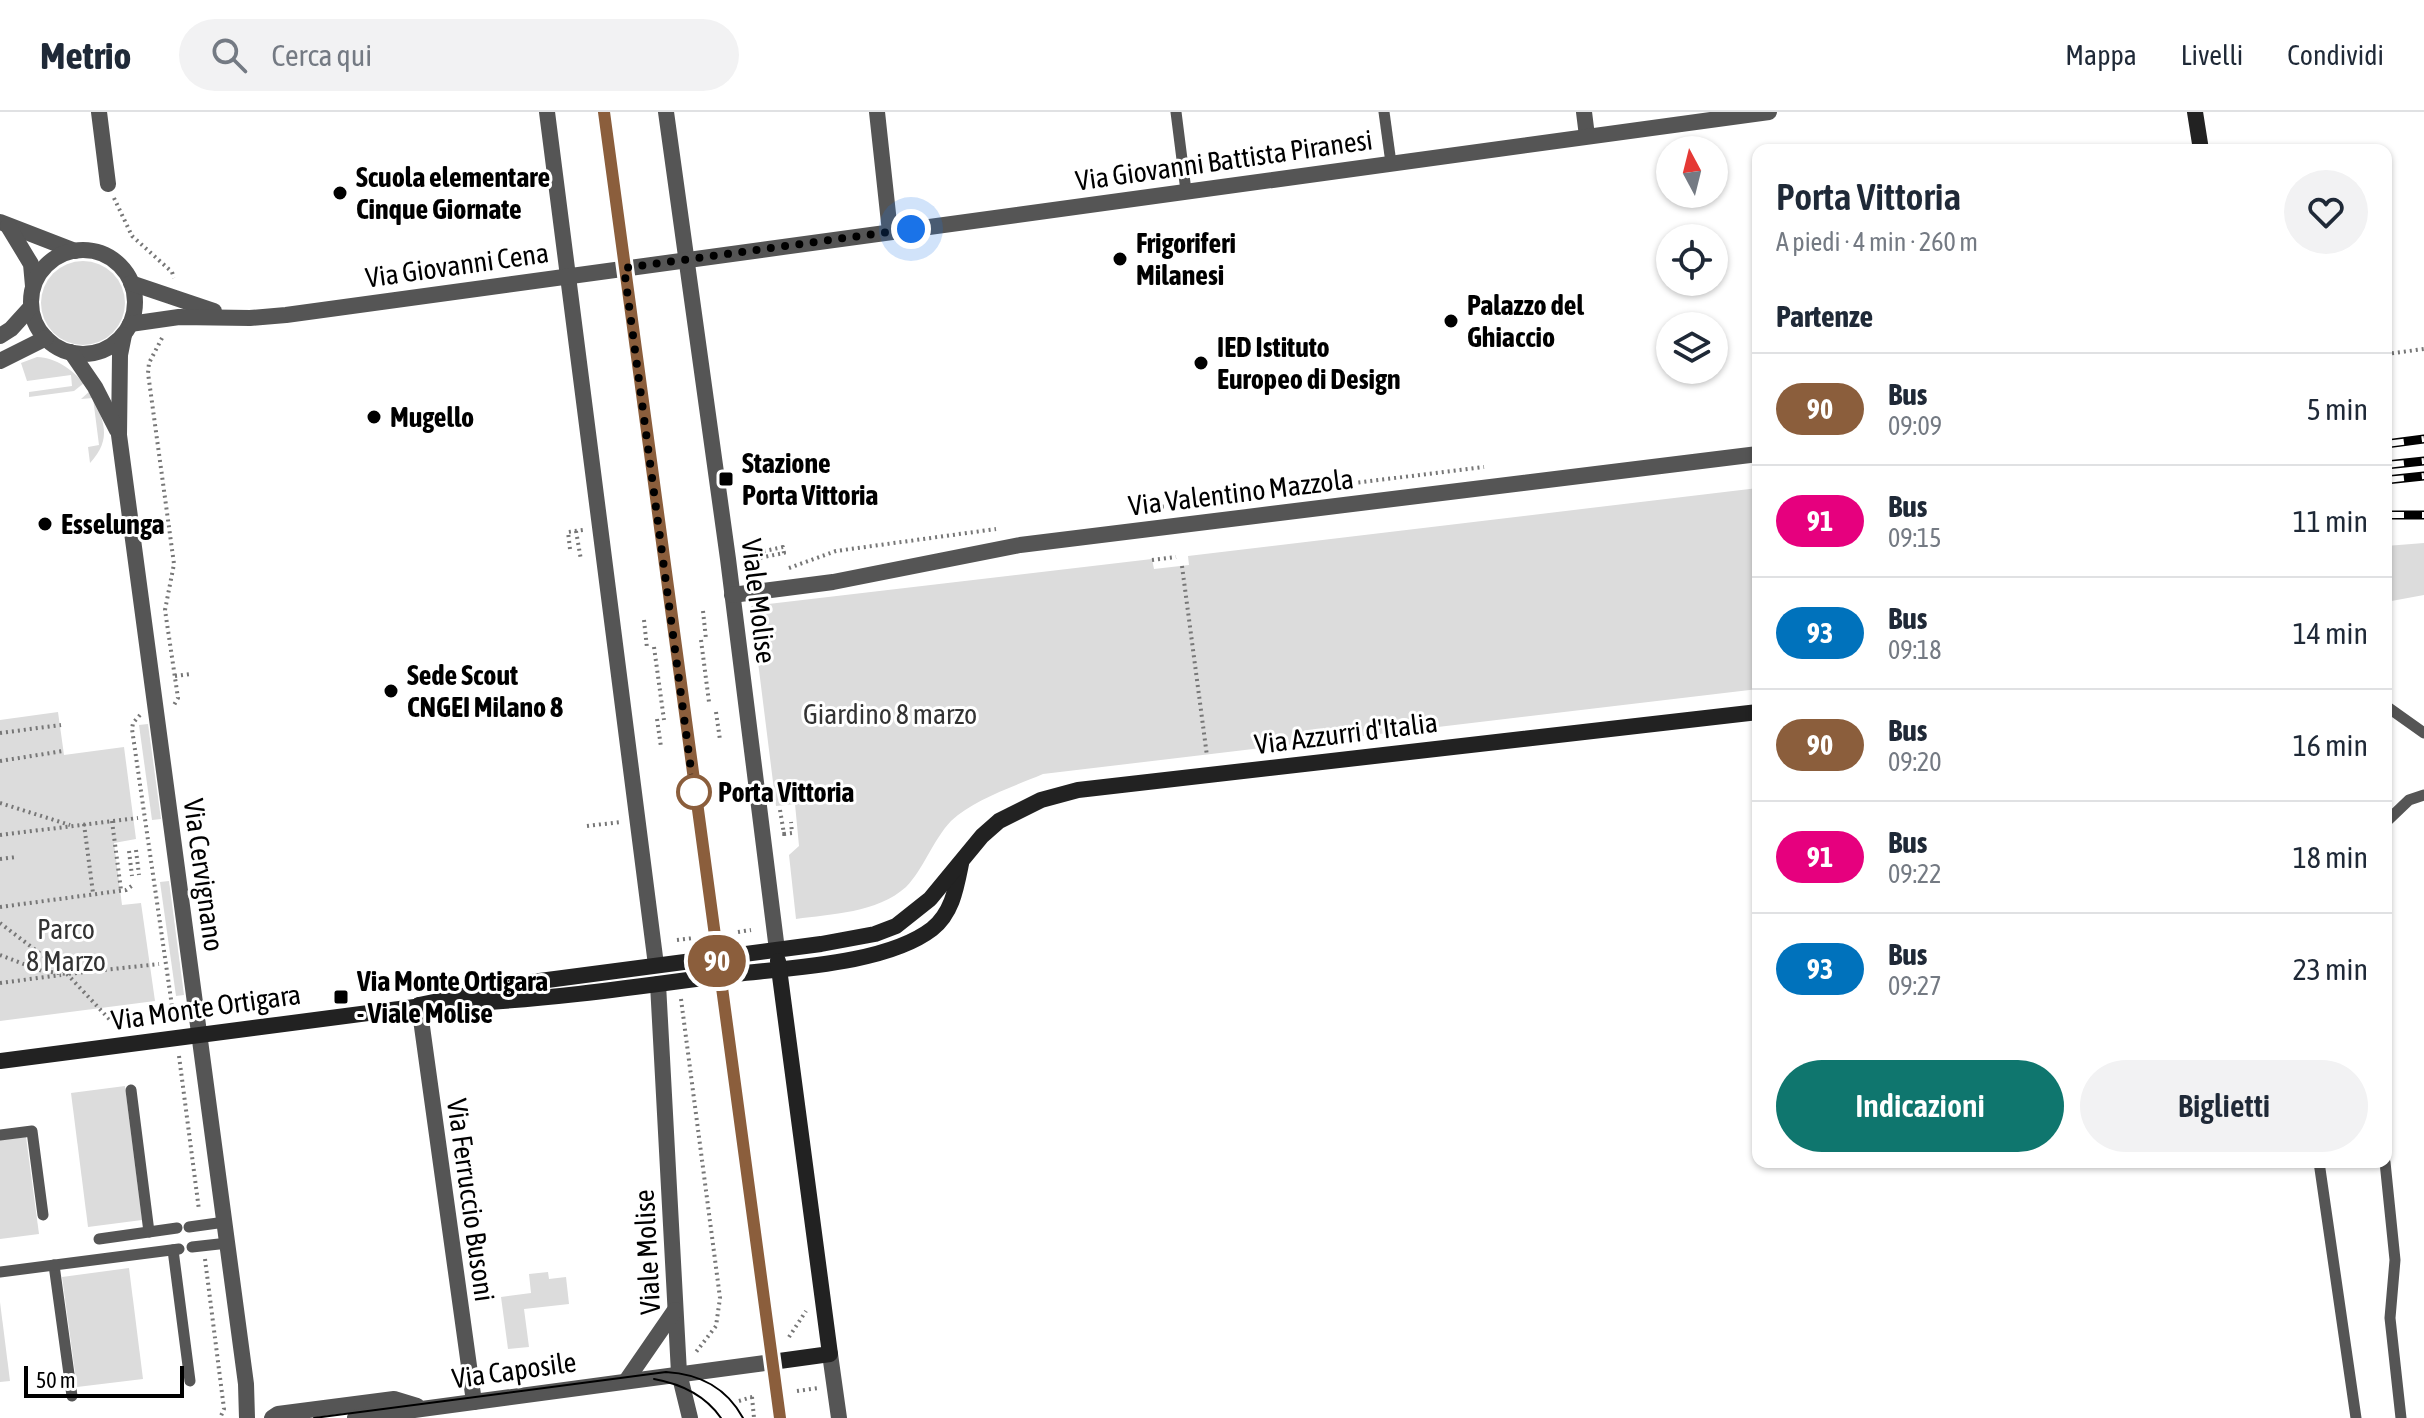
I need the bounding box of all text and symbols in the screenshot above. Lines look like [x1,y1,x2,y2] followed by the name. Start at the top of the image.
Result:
[179,19,739,91] search box
[207,33,251,77] icon: search
[40,34,131,77] text: Metrio
[271,38,372,72] text: Cerca qui
[2065,39,2137,71] text: Mappa
[2181,39,2243,71] text: Livelli
[2287,39,2384,71] text: Condividi
[1073,123,1375,197] street label: Via Giovanni Battista Piranesi
[1656,136,1728,208] north arrow
[1656,136,1728,384] map controls
[356,161,550,225] place label: Scuola elementare Cinque Giornate
[2284,170,2368,254] button: heart
[1776,175,1961,218] text: Porta Vittoria
[331,184,349,202] marker: Scuola elementare Cinque Giornate
[891,209,931,249] your location
[1656,224,1728,296] button: locate
[1136,227,1236,291] place label: Frigoriferi Milanesi
[1776,227,1978,257] text: A piedi · 4 min · 260 m
[363,236,551,294] street label: Via Giovanni Cena
[1111,250,1129,268] marker: Frigoriferi Milanesi
[1467,289,1584,353] place label: Palazzo del Ghiaccio
[1776,299,1873,333] text: Partenze
[1442,312,1460,330] marker: Palazzo del Ghiaccio
[1656,312,1728,384] button: layers
[1217,331,1401,395] place label: IED Istituto Europeo di Design
[1192,354,1210,372] marker: IED Istituto Europeo di Design
[1888,377,1927,411] text: Bus
[2307,392,2368,426] text: 5 min
[1807,393,1833,425] text: 90
[390,401,474,433] place label: Mugello
[365,408,383,426] marker: Mugello
[1888,411,1942,441] text: 09:09
[742,447,878,511] place label: Stazione Porta Vittoria
[1127,462,1355,522] street label: Via Valentino Mazzola
[717,470,735,488] marker: Stazione Porta Vittoria
[1888,489,1927,523] text: Bus
[2293,504,2368,538] text: 11 min
[1807,505,1833,537] text: 91
[61,508,164,540] place label: Esselunga
[36,515,54,533] marker: Esselunga
[1888,523,1942,553] text: 09:15
[735,537,783,665] street label: Viale Molise
[1888,601,1927,635] text: Bus
[2293,616,2368,650] text: 14 min
[1807,617,1833,649] text: 93
[1888,635,1942,665] text: 09:18
[407,659,563,723] place label: Sede Scout CNGEI Milano 8
[382,682,400,700] marker: Sede Scout CNGEI Milano 8
[803,698,977,730] park label: Giardino 8 marzo
[1253,706,1439,760] street label: Via Azzurri d'Italia
[1888,713,1927,747] text: Bus
[2293,728,2368,762] text: 16 min
[1807,729,1833,761] text: 90
[1888,747,1942,777] text: 09:20
[677,775,711,809] marker: Porta Vittoria
[718,776,854,808] place label: Porta Vittoria
[177,797,231,953] street label: Via Cervignano
[1888,825,1927,859] text: Bus
[2293,840,2368,874] text: 18 min
[1807,841,1833,873] text: 91
[1888,859,1942,889] text: 09:22
[26,913,106,977] park label: Parco 8 Marzo
[681,935,753,987] line badge: 90
[1888,937,1927,971] text: Bus
[704,945,730,977] text: 90
[2293,952,2368,986] text: 23 min
[1807,953,1833,985] text: 93
[356,965,548,1029] place label: Via Monte Ortigara - Viale Molise
[1888,971,1942,1001] text: 09:27
[109,978,303,1036] street label: Via Monte Ortigara
[332,988,350,1006] marker: Via Monte Ortigara - Viale Molise
[1776,1060,2064,1152] button: Indicazioni
[2080,1060,2368,1152] button: Biglietti
[441,1097,501,1303] street label: Via Ferruccio Busoni
[628,1189,666,1315] street label: Viale Molise
[450,1345,578,1395] street label: Via Caposile
[24,1362,184,1398] scale bar
[36,1367,76,1393] text: 50 m

